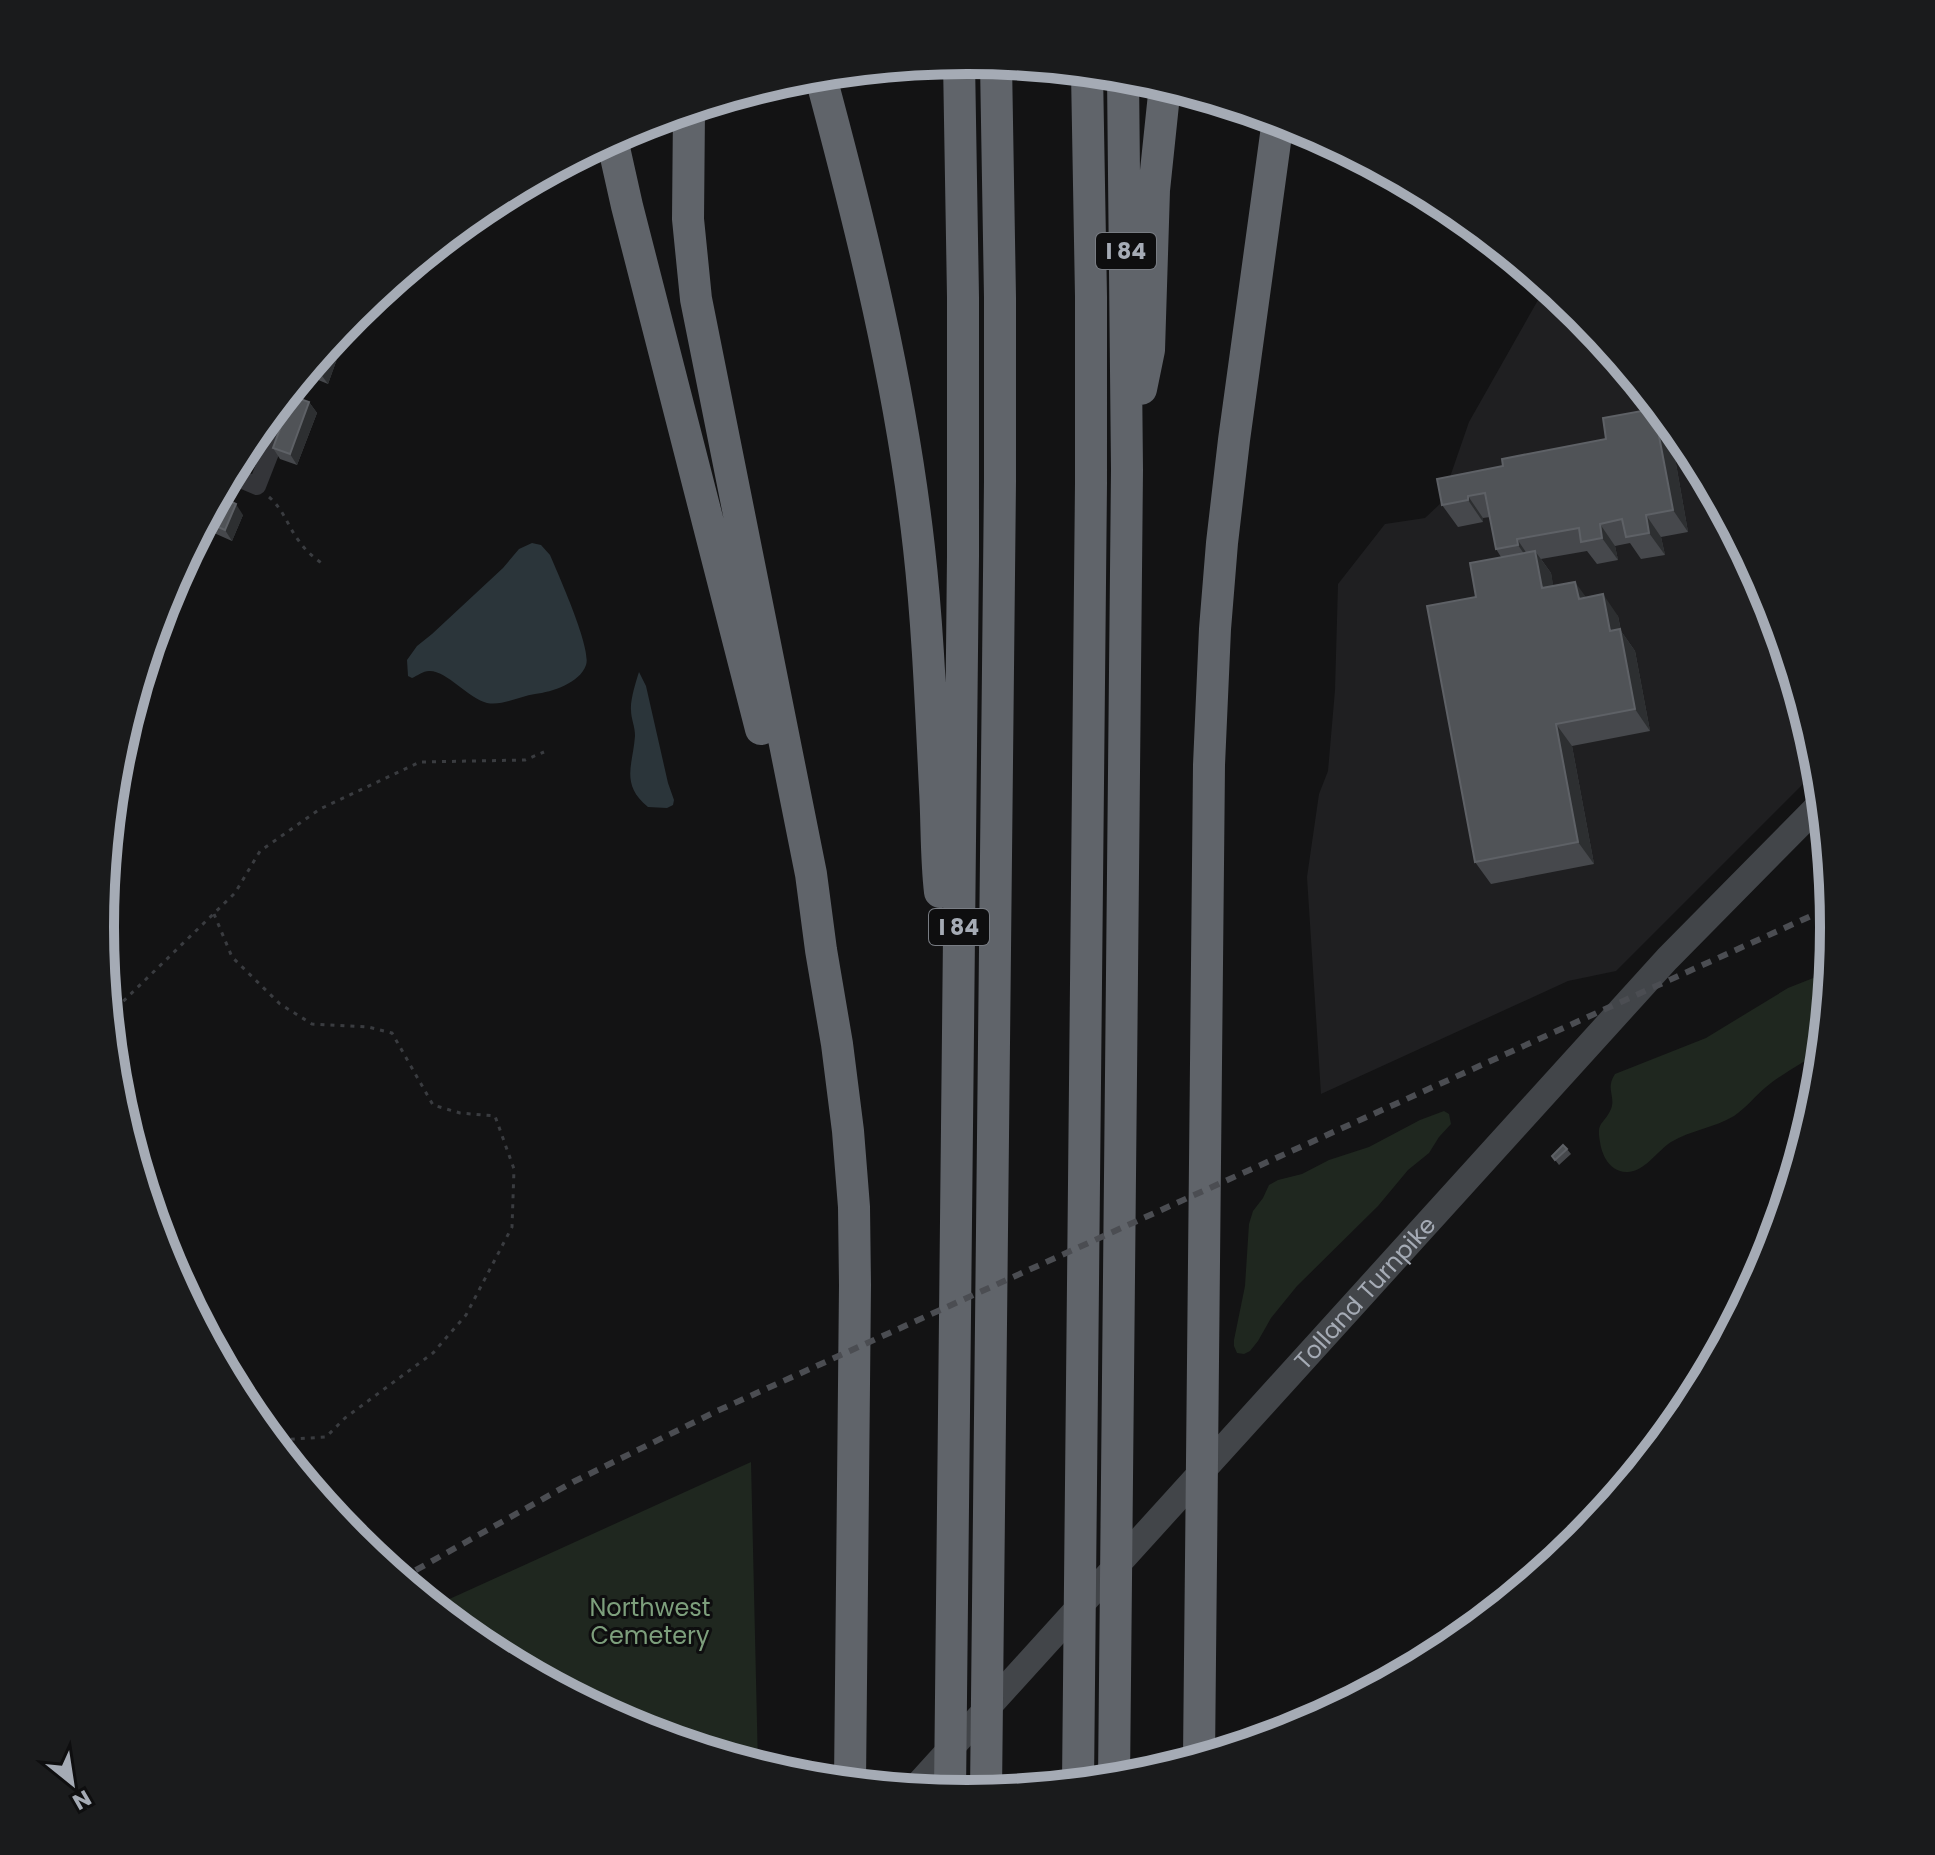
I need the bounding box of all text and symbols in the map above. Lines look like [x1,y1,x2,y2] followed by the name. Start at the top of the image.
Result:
[1096,233,1156,269] road number: I 84
[929,909,989,945] road number: I 84
[1286,1208,1443,1376] street label: Tolland Turnpike
[589,1591,711,1652] park label: Northwest Cemetery
[32,1743,112,1823] north arrow
[67,1782,97,1817] text: N

